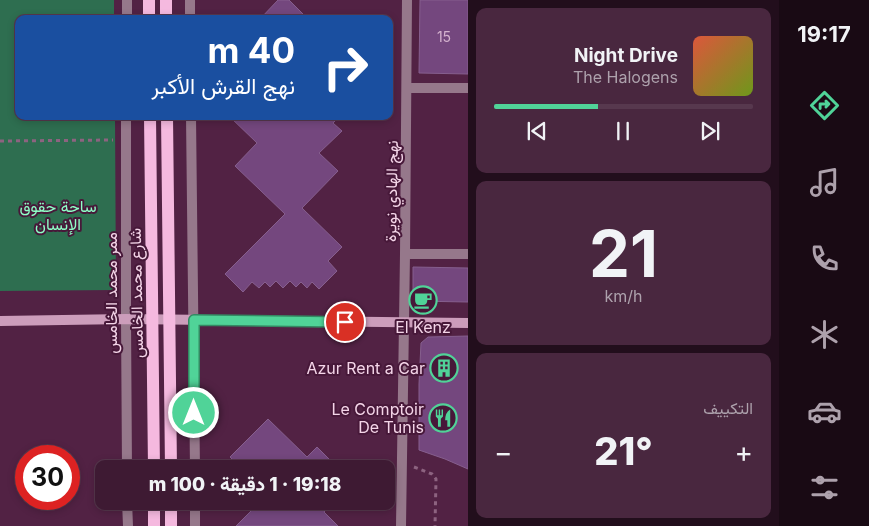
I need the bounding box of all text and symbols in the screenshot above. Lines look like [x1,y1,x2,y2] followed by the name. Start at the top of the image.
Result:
[797,21,851,47] text: 19:17
[437,28,451,45] house number: 15
[207,29,295,71] text: 40 m
[313,35,378,100] icon: right
[574,44,678,67] text: Night Drive
[573,67,678,87] text: The Halogens
[152,73,295,99] text: نهج القرش الأكبر
[807,88,842,123] icon: directions
[523,117,551,145] icon: previous
[609,117,637,145] icon: pause
[696,117,724,145] icon: next
[380,140,406,242] street label: نهج الهادي نويرة
[807,165,842,200] icon: music
[19,196,97,235] park label: ساحة حقوق الإنسان
[589,214,658,293] text: 21
[125,228,149,358] street label: شارع محمد الخامس
[101,232,122,354] street label: ممر محمد الخامس
[807,241,842,276] icon: phone
[408,285,438,315] cafe icon: El Kenz
[604,286,643,306] text: km/h
[324,301,366,343] pin
[331,308,359,336] icon: arrive
[395,317,451,337] place label: El Kenz
[807,317,842,352] icon: climate
[429,353,459,383] building icon: Azur Rent a Car
[306,358,425,378] place label: Azur Rent a Car
[167,386,219,438] position arrow
[807,394,842,429] icon: car
[703,398,753,418] text: التكييف
[331,399,424,437] place label: Le Comptoir De Tunis
[428,403,458,433] restaurant icon: Le Comptoir De Tunis
[594,428,653,474] text: 21°
[494,435,513,469] text: −
[734,435,753,469] text: +
[15,445,80,510] speed limit sign: 30
[807,470,842,505] icon: filters
[149,473,341,496] text: 19:18 · 1 دقيقة · 100 m

